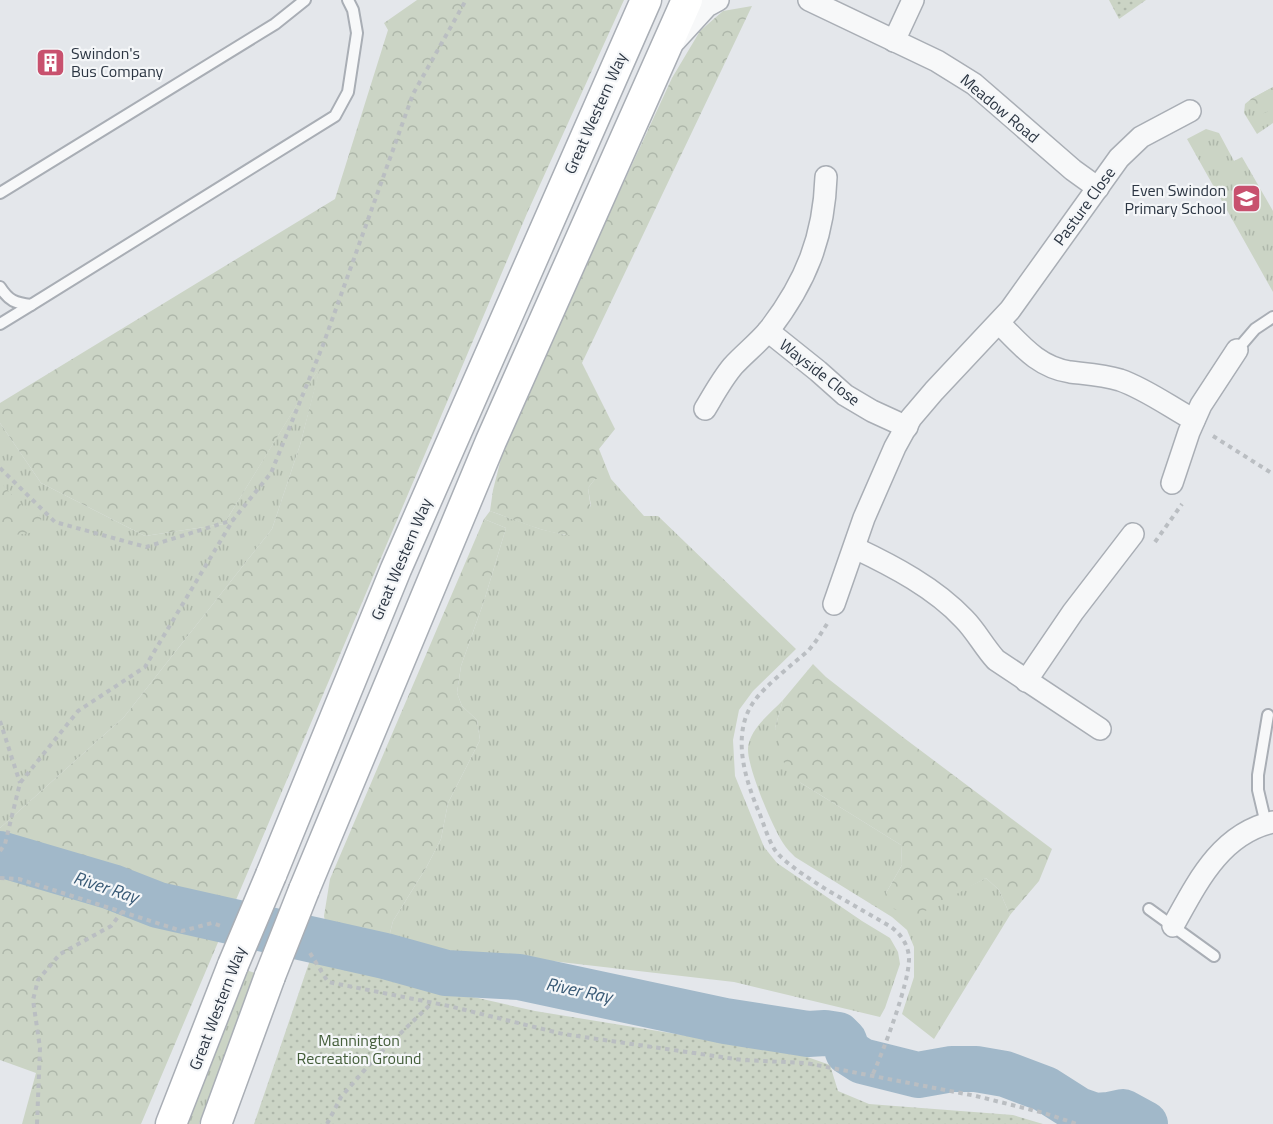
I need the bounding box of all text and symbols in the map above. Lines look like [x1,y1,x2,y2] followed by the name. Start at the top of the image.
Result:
[71,41,164,83] place label: Swindon's Bus Company
[34,46,66,78] building icon: Swindon's Bus Company
[557,48,633,178] street label: Great Western Way
[955,68,1045,148] street label: Meadow Road
[1047,162,1121,250] street label: Pasture Close
[1124,178,1226,220] place label: Even Swindon Primary School
[1231,183,1263,215] school or university icon: Even Swindon Primary School
[774,333,866,411] street label: Wayside Close
[364,494,438,624] street label: Great Western Way
[70,864,144,911] water label: River Ray
[182,942,252,1073] street label: Great Western Way
[543,970,616,1011] water label: River Ray
[296,1028,422,1070] park label: Mannington Recreation Ground

